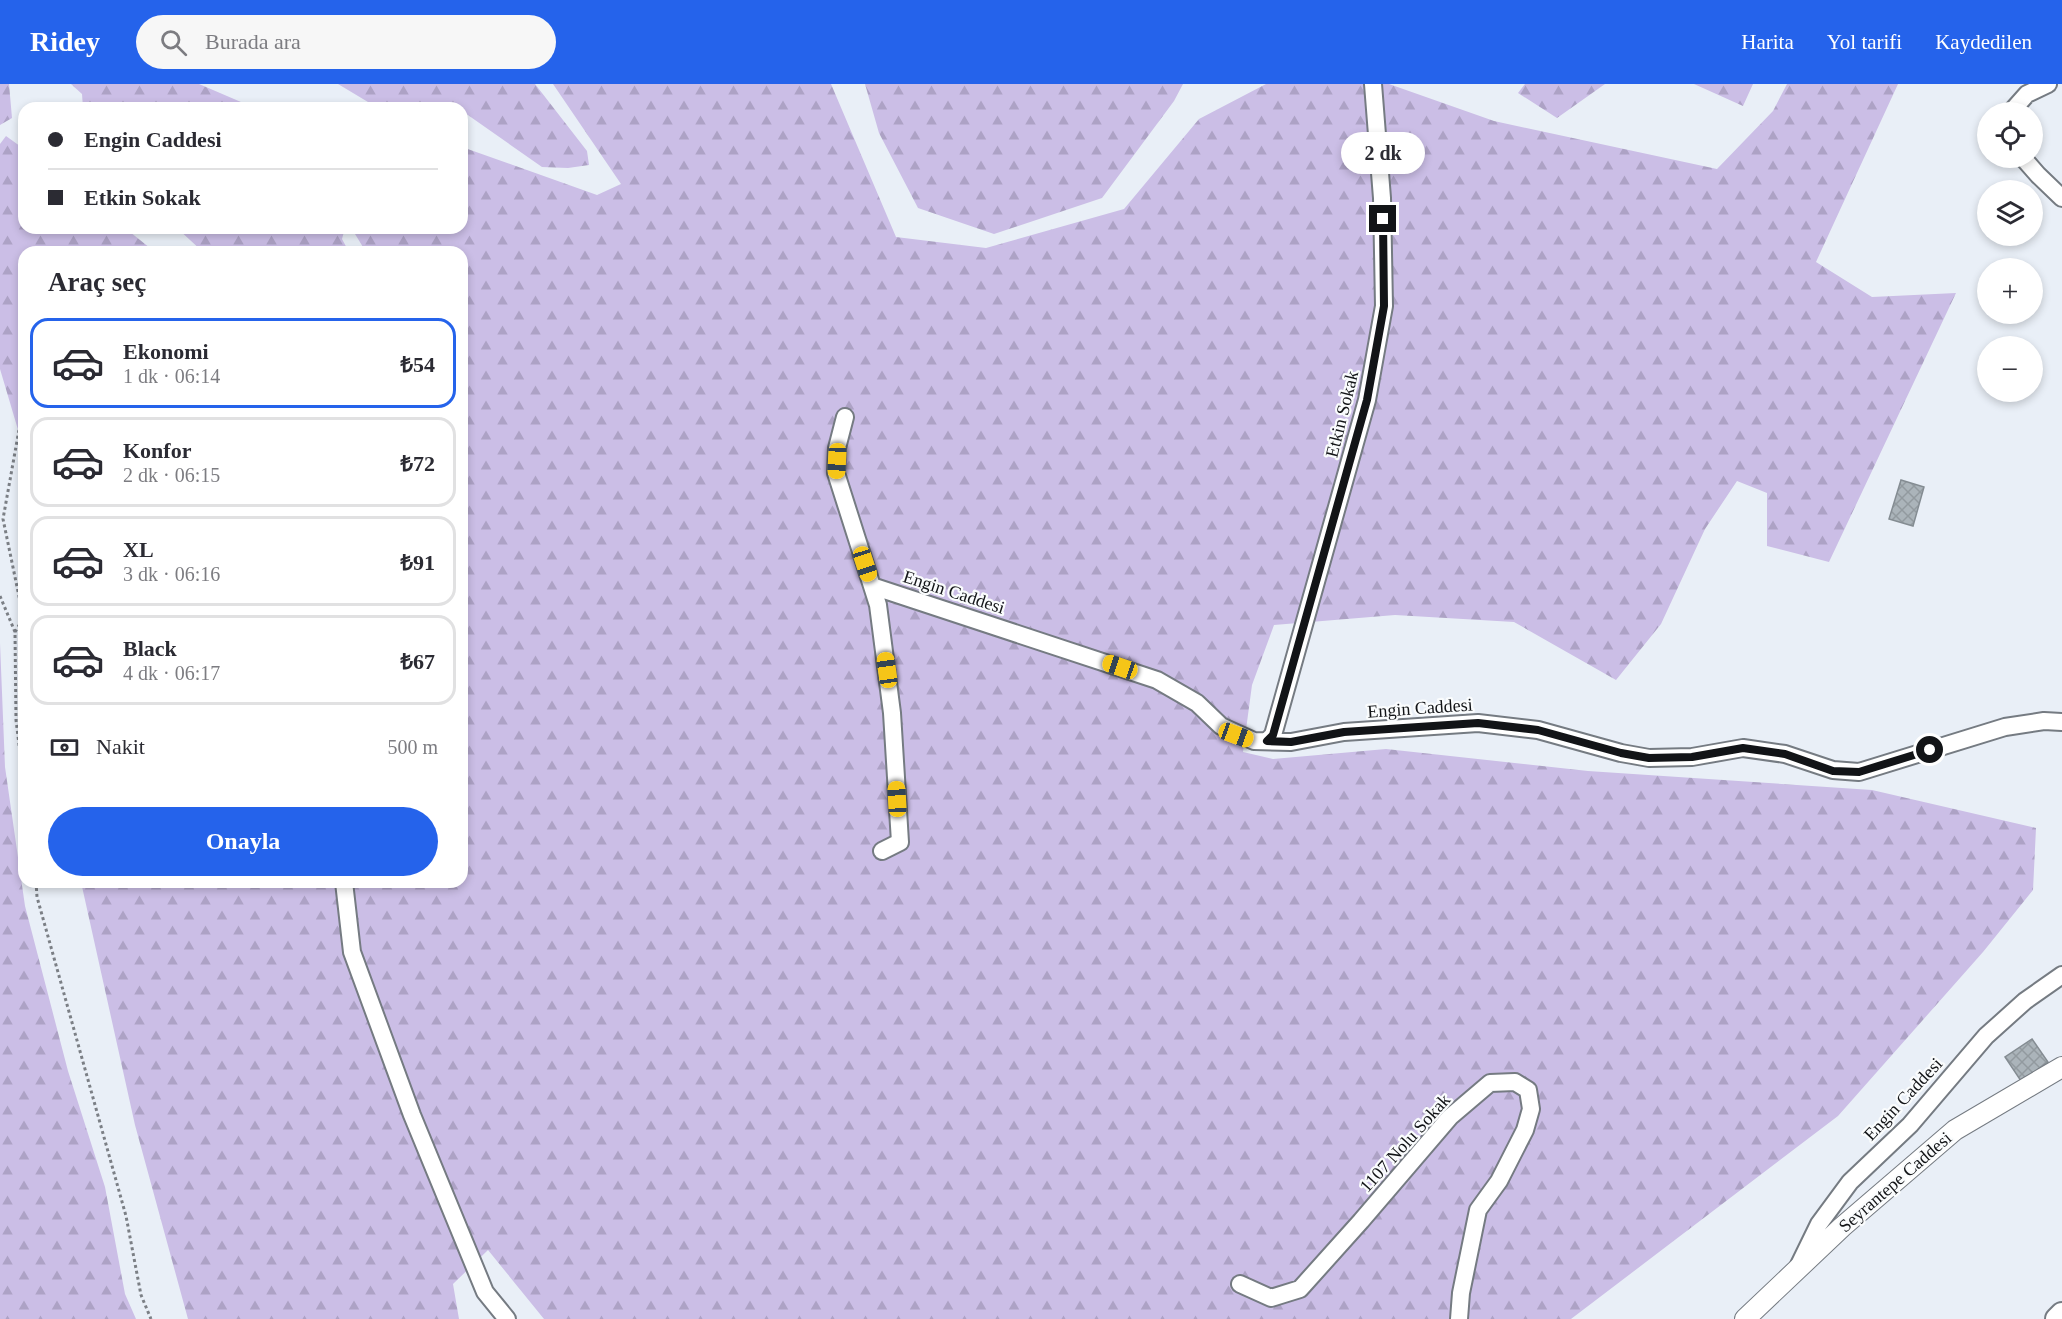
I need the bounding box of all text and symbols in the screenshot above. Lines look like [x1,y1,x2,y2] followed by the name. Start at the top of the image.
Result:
[136,15,556,69] search box
[30,26,100,57] text: Ridey
[157,26,190,59] icon: search
[205,29,301,54] text: Burada ara
[1741,30,1794,54] text: Harita
[1827,30,1902,54] text: Yol tarifi
[1935,30,2032,54] text: Kaydedilen
[1977,102,2043,402] map controls
[1977,102,2043,168] button: locate
[84,127,222,152] text: Engin Caddesi
[1341,132,1425,174] callout: 2 dk
[1364,142,1402,164] text: 2 dk
[1977,180,2043,246] button: layers
[84,185,201,210] text: Etkin Sokak
[1369,205,1396,232] route end
[1977,258,2043,324] button: +
[48,267,146,297] text: Araç seç
[51,336,105,390] icon: car
[1977,336,2043,402] button: −
[123,339,209,364] text: Ekonomi
[400,352,435,377] text: ₺54
[123,365,220,387] text: 1 dk · 06:14
[1322,369,1362,459] street label: Etkin Sokak
[51,435,105,489] icon: car
[123,438,191,463] text: Konfor
[827,443,847,479] car
[400,451,435,476] text: ₺72
[123,464,220,486] text: 2 dk · 06:15
[51,534,105,588] icon: car
[123,537,154,562] text: XL
[851,544,879,584] car
[400,550,435,575] text: ₺91
[123,563,220,585] text: 3 dk · 06:16
[901,566,1007,618] street label: Engin Caddesi
[51,633,105,687] icon: car
[123,636,177,661] text: Black
[400,649,435,674] text: ₺67
[876,651,898,689] car
[1100,653,1140,681] car
[123,662,220,684] text: 4 dk · 06:17
[1367,694,1473,722] street label: Engin Caddesi
[1216,720,1256,750] car
[48,731,81,764] icon: cash
[96,734,145,759] text: Nakit
[387,736,438,758] text: 500 m
[1916,736,1943,763] route start
[887,781,907,817] car
[48,807,438,876] button: Onayla
[1860,1054,1946,1144] street label: Engin Caddesi
[1356,1090,1454,1196] street label: 1107 Nolu Sokak
[1835,1128,1955,1236] street label: Seyrantepe Caddesi

